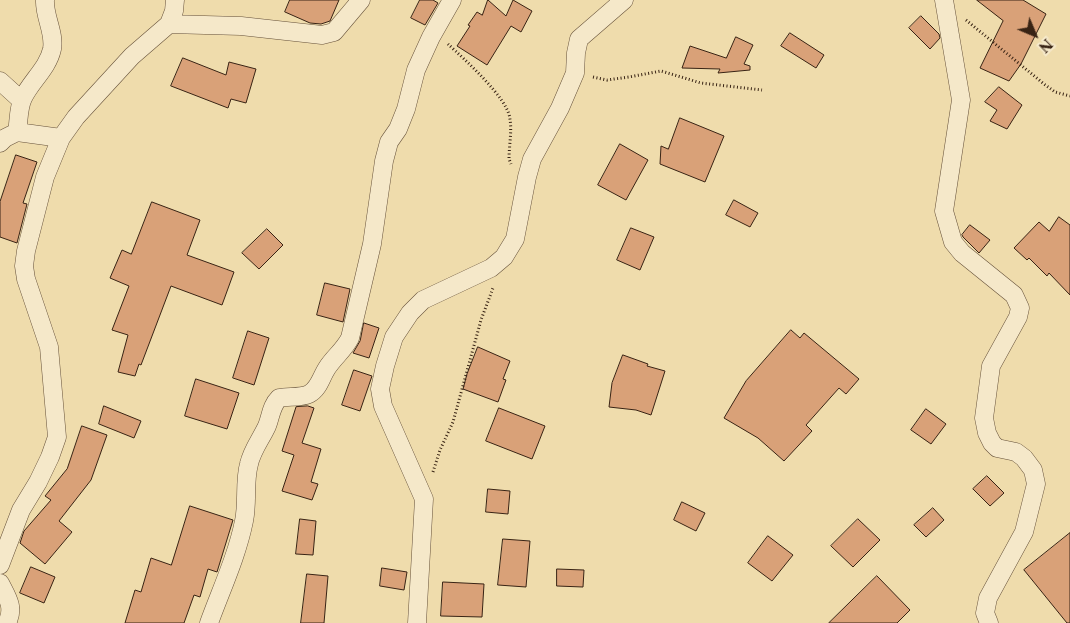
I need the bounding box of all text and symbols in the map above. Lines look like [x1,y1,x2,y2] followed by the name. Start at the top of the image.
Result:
[1010,10,1060,60] north arrow
[1035,35,1056,56] text: N

